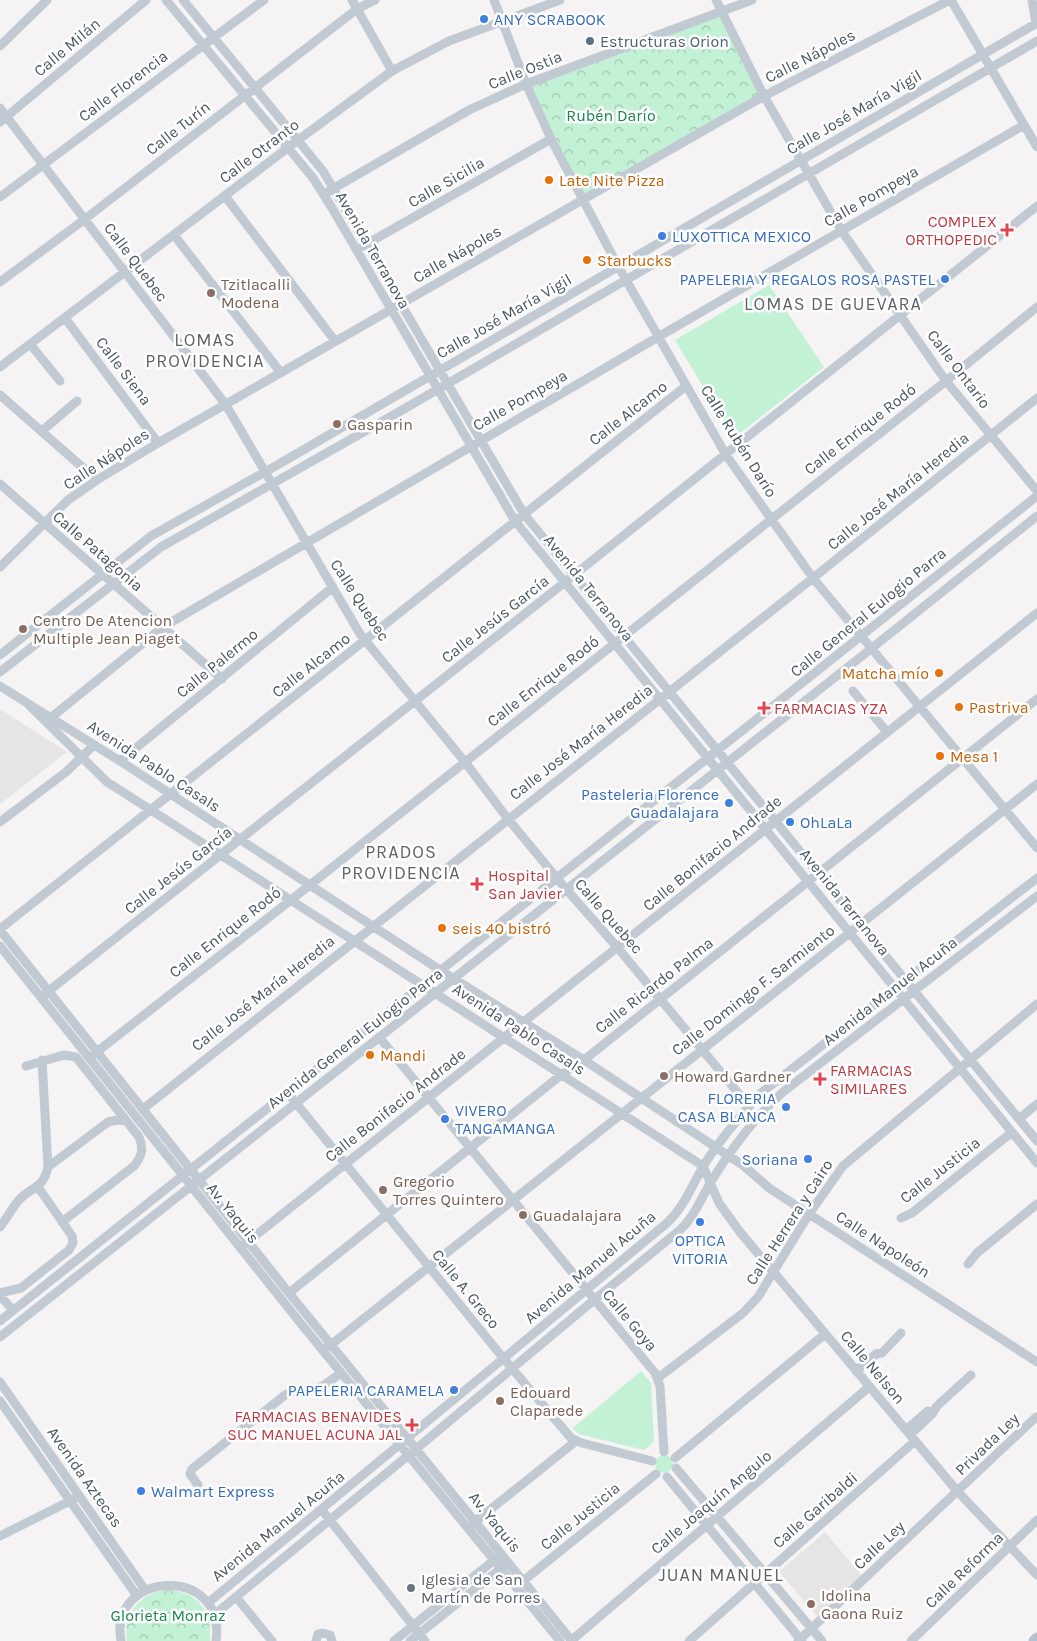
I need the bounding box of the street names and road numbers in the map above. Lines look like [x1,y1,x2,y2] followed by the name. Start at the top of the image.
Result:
[30,14,104,80] street label: Calle Milán
[762,25,858,87] street label: Calle Nápoles
[75,46,171,126] street label: Calle Florencia
[485,47,565,93] street label: Calle Ostia
[783,66,925,158] street label: Calle José María Vigil
[142,97,214,159] street label: Calle Turín
[215,115,303,187] street label: Calle Otranto
[404,152,488,212] street label: Calle Sicilia
[820,161,922,231] street label: Calle Pompeya
[332,188,414,312] street label: Avenida Terranova
[100,219,172,305] street label: Calle Quebec
[410,221,504,287] street label: Calle Nápoles
[433,270,575,362] street label: Calle José María Vigil
[923,326,995,412] street label: Calle Ontario
[92,333,156,409] street label: Calle Siena
[469,365,571,435] street label: Calle Pompeya
[585,377,671,449] street label: Calle Alcamo
[800,379,920,479] street label: Calle Enrique Rodó
[697,381,781,501] street label: Calle Rubén Darío
[60,424,152,494] street label: Calle Nápoles
[823,428,973,554] street label: Calle José María Heredia
[49,507,147,595] street label: Calle Patagonia
[540,531,638,645] street label: Avenida Terranova
[786,543,950,681] street label: Calle General Eulogio Parra
[326,555,394,645] street label: Calle Quebec
[437,571,553,667] street label: Calle Jesús García
[172,624,262,702] street label: Calle Palermo
[268,629,354,701] street label: Calle Alcamo
[483,631,603,731] street label: Calle Enrique Rodó
[506,680,656,804] street label: Calle José María Heredia
[84,716,224,816] street label: Avenida Pablo Casals
[639,791,785,915] street label: Calle Bonifacio Andrade
[120,822,236,918] street label: Calle Jesús García
[796,845,894,959] street label: Avenida Terranova
[571,874,647,958] street label: Calle Quebec
[165,882,285,982] street label: Calle Enrique Rodó
[668,920,838,1060] street label: Calle Domingo F. Sarmiento
[188,931,338,1055] street label: Calle José María Heredia
[591,933,717,1037] street label: Calle Ricardo Palma
[819,933,961,1049] street label: Avenida Manuel Acuña
[264,964,446,1112] street label: Avenida General Eulogio Parra
[449,979,589,1079] street label: Avenida Pablo Casals
[321,1044,469,1166] street label: Calle Bonifacio Andrade
[896,1133,984,1207] street label: Calle Justicia
[741,1156,837,1288] street label: Calle Herrera y Cairo
[203,1179,263,1247] street label: Av. Yaquis
[832,1206,934,1282] street label: Calle Napoleón
[521,1207,659,1327] street label: Avenida Manuel Acuña
[428,1245,504,1333] street label: Calle A. Greco
[599,1285,661,1355] street label: Calle Goya
[837,1326,909,1408] street label: Calle Nelson
[951,1408,1023,1479] street label: Privada Ley
[43,1423,127,1531] street label: Avenida Aztecas
[647,1446,775,1558] street label: Calle Joaquín Angulo
[208,1467,348,1585] street label: Avenida Manuel Acuña
[769,1468,861,1552] street label: Calle Garibaldi
[536,1478,624,1554] street label: Calle Justicia
[465,1488,525,1556] street label: Av. Yaquis
[850,1516,909,1573] street label: Calle Ley
[921,1528,1007,1612] street label: Calle Reforma

